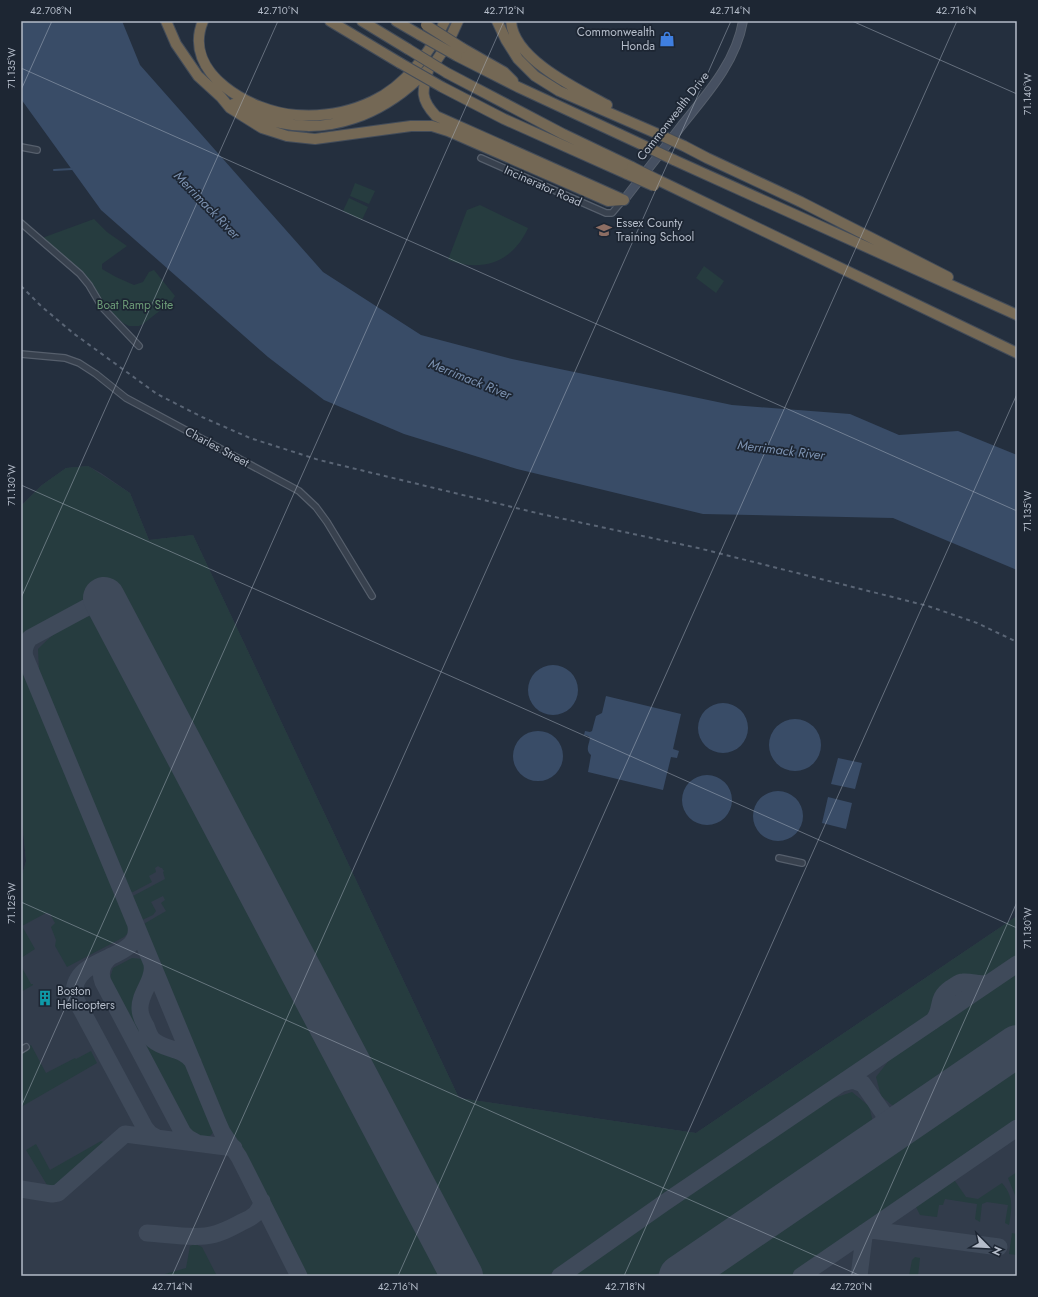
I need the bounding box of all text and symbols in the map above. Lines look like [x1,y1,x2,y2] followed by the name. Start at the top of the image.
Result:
[30,3,72,18] text: 42.708°N
[258,3,298,18] text: 42.710°N
[484,3,524,18] text: 42.712°N
[710,3,750,18] text: 42.714°N
[936,3,976,18] text: 42.716°N
[577,23,655,55] place label: Commonwealth Honda
[658,30,676,48] shop icon: Commonwealth Honda
[4,47,19,89] text: 71.135°W
[633,68,713,164] street label: Commonwealth Drive
[1020,73,1035,115] text: 71.140°W
[501,161,585,211] street label: Incinerator Road
[170,167,245,244] water label: Merrimack River
[616,214,694,246] place label: Essex County Training School
[595,221,613,239] school or university icon: Essex County Training School
[97,296,173,314] park label: Boat Ramp Site
[426,354,515,404] water label: Merrimack River
[182,423,252,472] street label: Charles Street
[736,435,826,465] water label: Merrimack River
[4,464,19,506] text: 71.130°W
[1020,490,1035,532] text: 71.135°W
[4,882,19,924] text: 71.125°W
[1020,907,1035,949] text: 71.130°W
[57,982,115,1014] place label: Boston Helicopters
[36,989,54,1007] building icon: Boston Helicopters
[968,1227,1008,1267] north arrow
[988,1244,1006,1258] text: N
[152,1279,192,1294] text: 42.714°N
[378,1279,418,1294] text: 42.716°N
[605,1279,645,1294] text: 42.718°N
[830,1279,872,1294] text: 42.720°N

